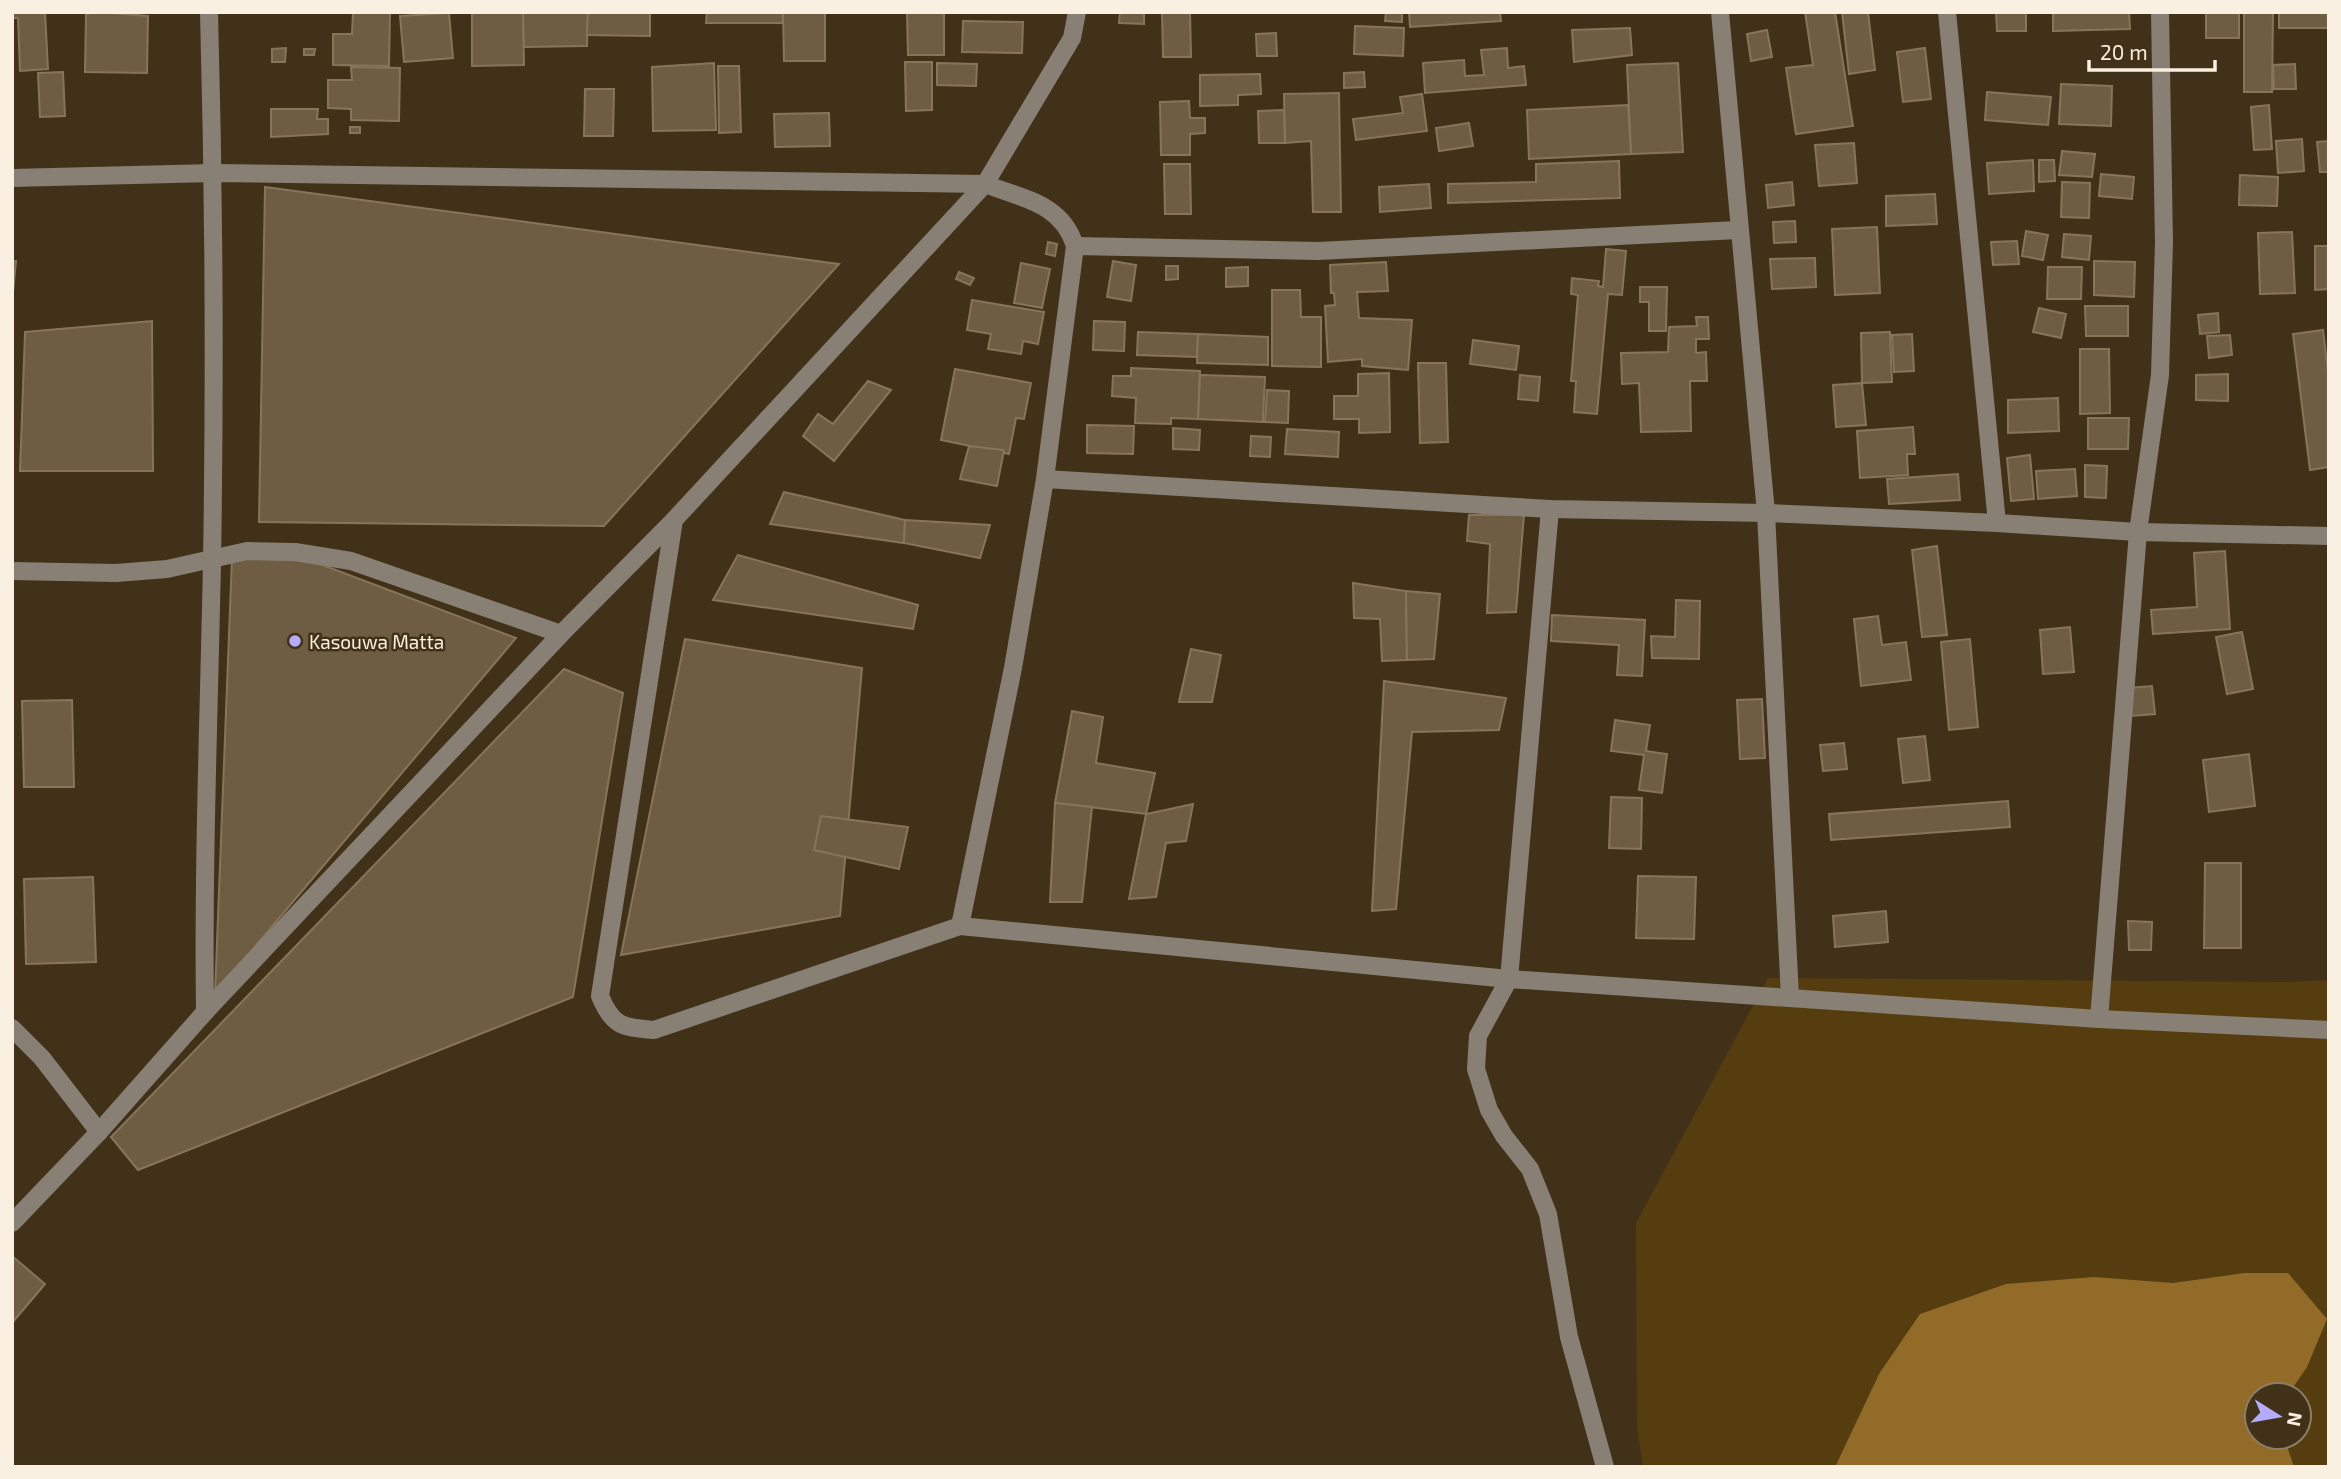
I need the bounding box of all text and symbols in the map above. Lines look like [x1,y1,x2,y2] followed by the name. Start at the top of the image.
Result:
[2089,28,2215,72] scale bar
[2100,39,2148,64] text: 20 m
[309,630,444,653] place label: Kasouwa Matta
[287,633,303,649] marker: Kasouwa Matta
[2243,1381,2313,1451] north arrow
[2283,1410,2308,1428] text: N

